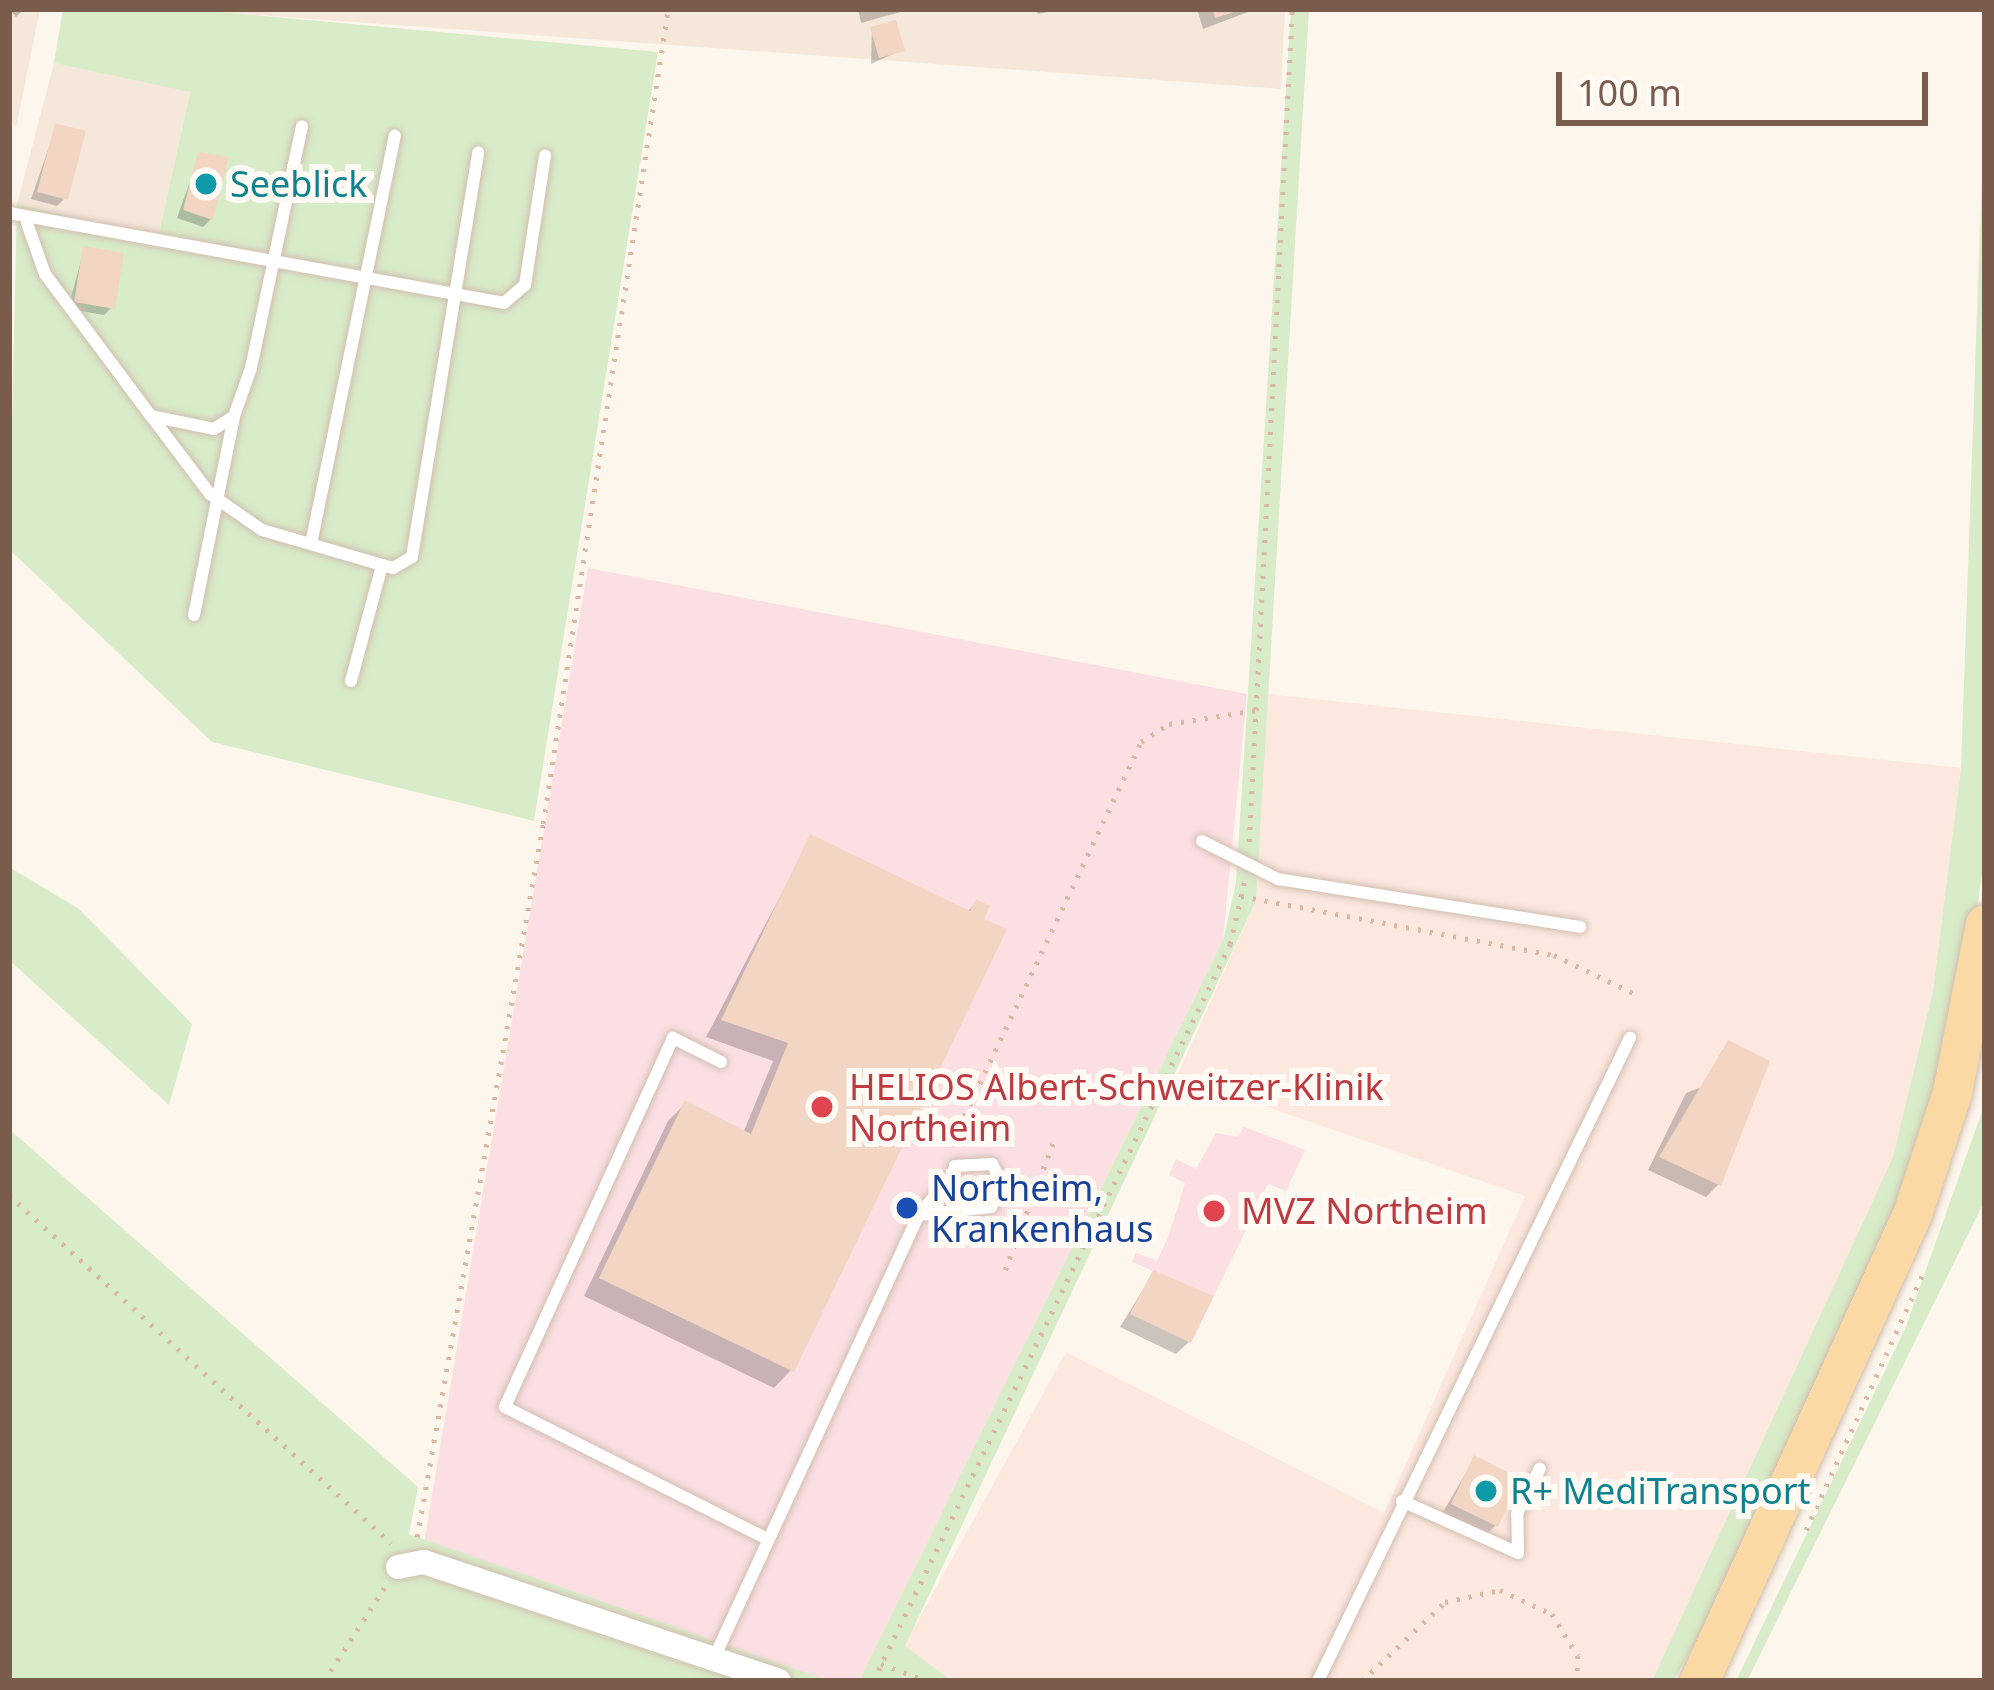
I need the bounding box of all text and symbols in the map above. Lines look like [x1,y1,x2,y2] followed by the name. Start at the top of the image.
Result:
[1562,48,1934,122] scale bar
[1577,68,1682,117] text: 100 m
[230,162,368,206] place label: Seeblick
[193,171,219,197] marker: Seeblick
[849,1064,1384,1149] place label: HELIOS Albert-Schweitzer-Klinik Northeim
[806,1091,838,1123] marker: HELIOS Albert-Schweitzer-Klinik Northeim
[931,1165,1154,1250] place label: Northeim, Krankenhaus
[1241,1189,1488,1233] place label: MVZ Northeim
[894,1195,920,1221] marker: Northeim, Krankenhaus
[1198,1195,1230,1227] marker: MVZ Northeim
[1510,1469,1811,1513] place label: R+ MediTransport
[1473,1478,1499,1504] marker: R+ MediTransport

